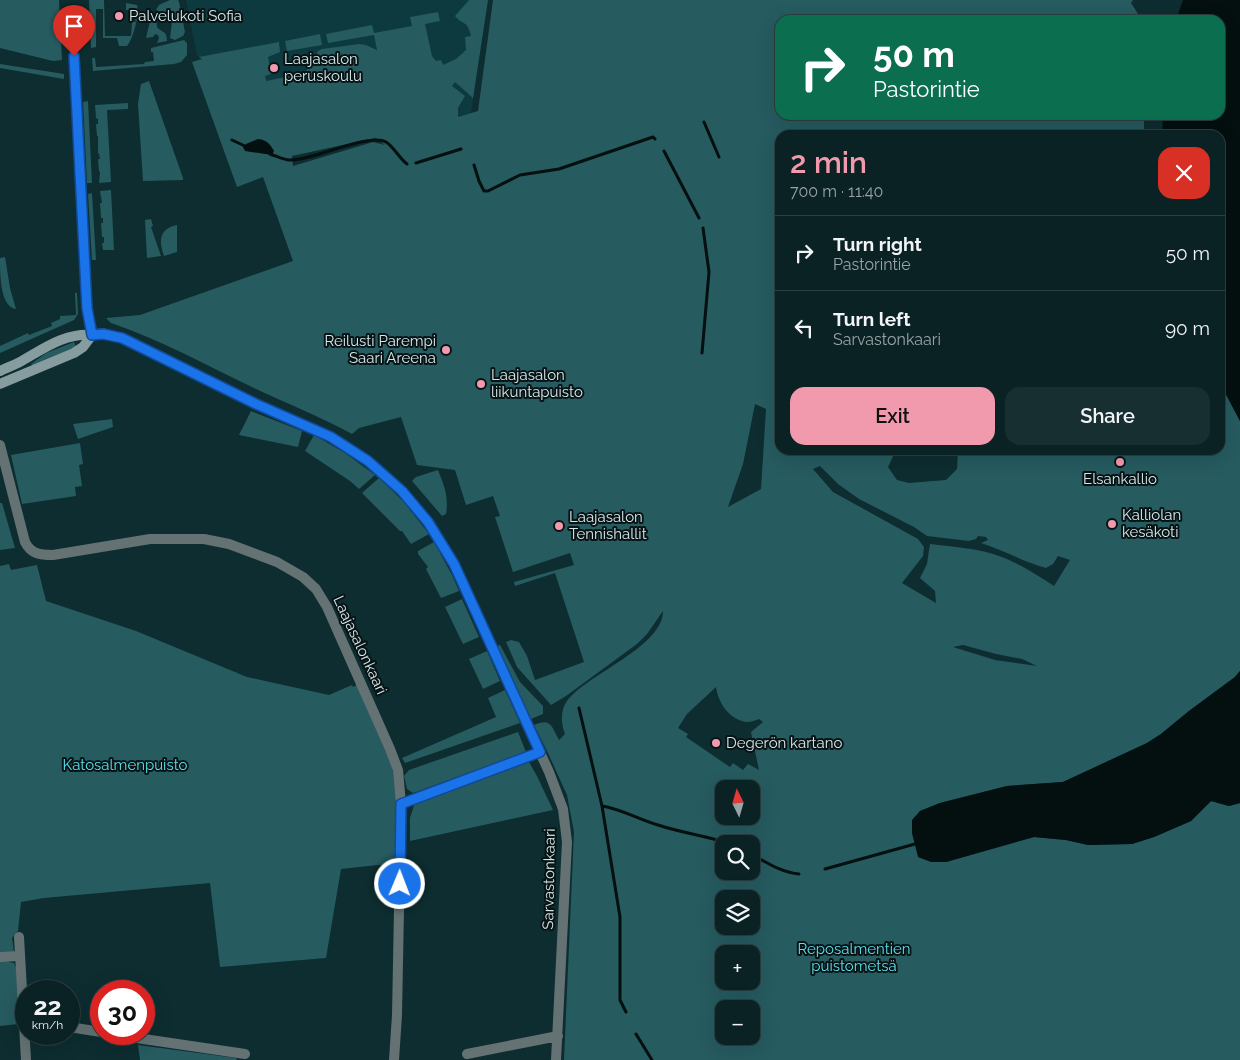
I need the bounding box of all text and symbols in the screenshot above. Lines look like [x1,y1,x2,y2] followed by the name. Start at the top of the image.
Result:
[53,5,95,56] pin
[129,7,242,25] place label: Palvelukoti Sofia
[113,10,125,22] marker: Palvelukoti Sofia
[60,12,88,40] icon: arrive
[873,34,955,75] text: 50 m
[790,35,855,100] icon: right
[284,50,362,85] place label: Laajasalon peruskoulu
[268,62,280,74] marker: Laajasalon peruskoulu
[873,76,980,102] text: Pastorintie
[790,145,867,180] text: 2 min
[1158,147,1210,199] button: close
[790,182,883,201] text: 700 m · 11:40
[833,233,922,255] text: Turn right
[790,239,818,267] icon: right
[1166,242,1210,264] text: 50 m
[833,255,911,274] text: Pastorintie
[833,308,910,330] text: Turn left
[790,314,818,342] icon: left
[1165,317,1210,339] text: 90 m
[833,330,941,349] text: Sarvastonkaari
[324,332,436,367] place label: Reilusti Parempi Saari Areena
[440,344,452,356] marker: Reilusti Parempi Saari Areena
[491,366,583,401] place label: Laajasalon liikuntapuisto
[475,378,487,390] marker: Laajasalon liikuntapuisto
[790,387,995,445] button: Exit
[1005,387,1210,445] button: Share
[1114,456,1126,468] marker: Elsankallio
[1083,470,1157,488] place label: Elsankallio
[1122,506,1181,541] place label: Kalliolan kesäkoti
[569,508,647,543] place label: Laajasalon Tennishallit
[1106,518,1118,530] marker: Kalliolan kesäkoti
[553,520,565,532] marker: Laajasalon Tennishallit
[329,593,391,697] street label: Laajasalonkaari
[726,734,842,752] place label: Degerön kartano
[710,737,722,749] marker: Degerön kartano
[63,756,188,774] park label: Katosalmenpuisto
[715,780,760,825] north arrow
[715,780,760,1045] map controls
[539,828,559,930] street label: Sarvastonkaari
[715,835,760,880] button: search
[373,857,425,909] position arrow
[715,890,760,935] button: layers
[797,940,911,975] park label: Reposalmentien puistometsä
[715,945,760,990] button: +
[90,980,155,1045] speed limit sign: 30
[33,991,62,1021] text: 22
[715,1000,760,1045] button: −
[32,1018,63,1032] text: km/h

